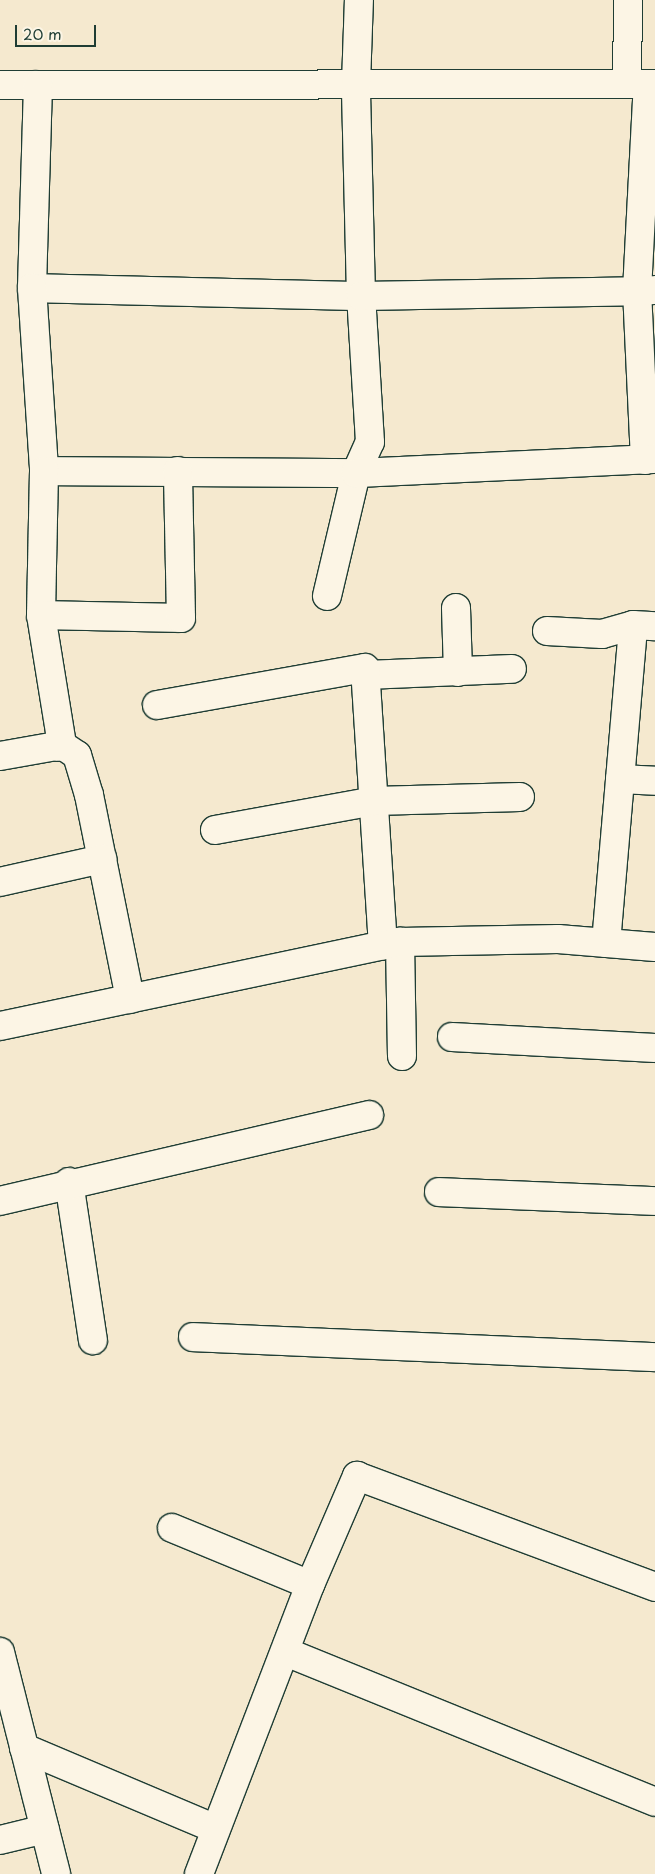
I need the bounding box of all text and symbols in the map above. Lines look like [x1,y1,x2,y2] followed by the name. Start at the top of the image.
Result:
[18,15,99,47] scale bar
[23,22,62,45] text: 20 m

